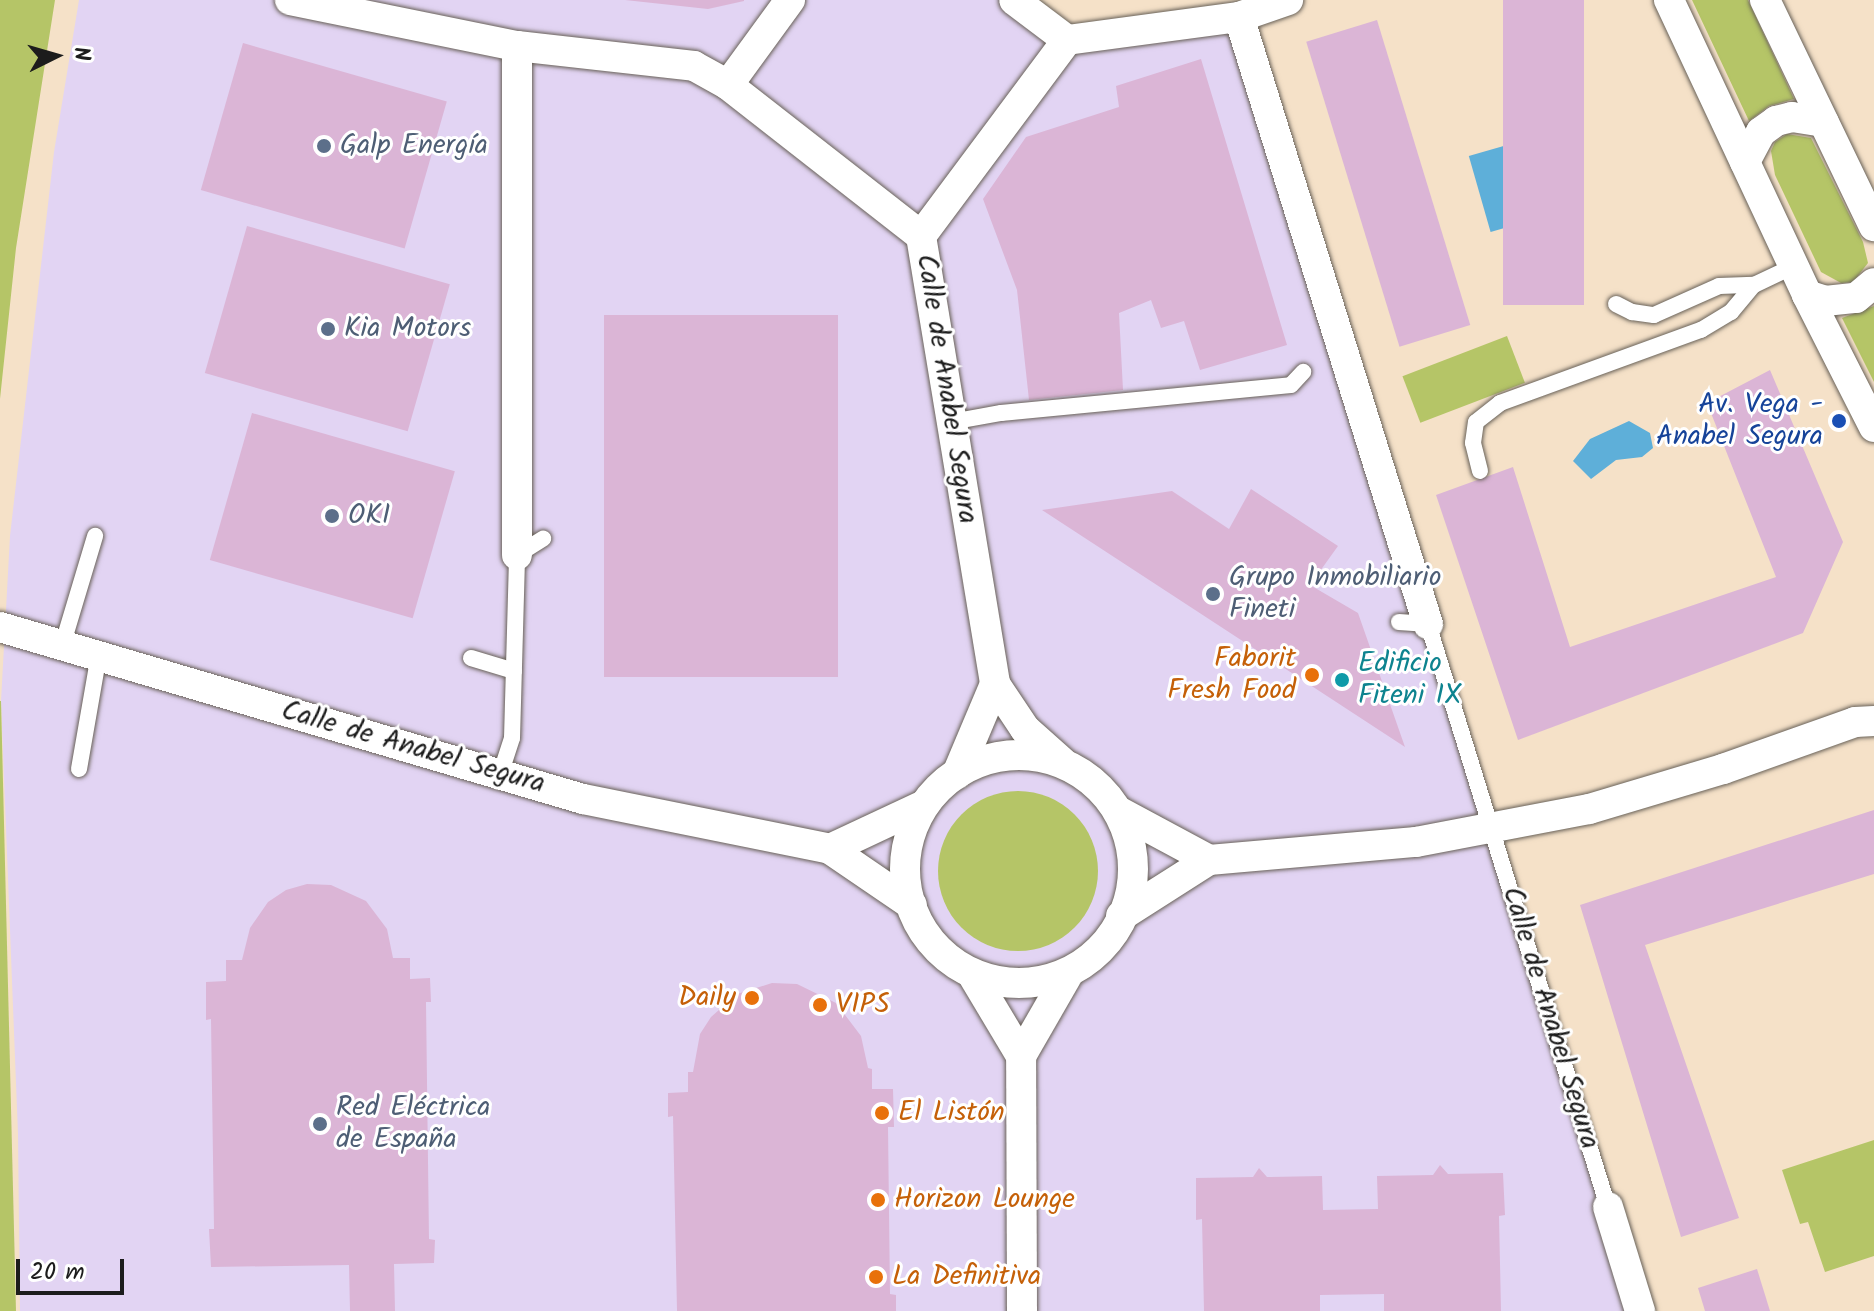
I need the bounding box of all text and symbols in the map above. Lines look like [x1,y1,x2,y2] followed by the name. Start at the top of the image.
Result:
[16,16,96,96] north arrow
[62,45,98,62] text: N
[340,129,488,163] place label: Galp Energía
[315,137,333,155] marker: Galp Energía
[908,252,984,526] street label: Calle de Anabel Segura
[344,312,471,346] place label: Kia Motors
[319,320,337,338] marker: Kia Motors
[1656,388,1823,454] place label: Av. Vega - Anabel Segura
[1830,412,1848,430] marker: Av. Vega - Anabel Segura
[348,499,390,533] place label: OKI
[323,507,341,525] marker: OKI
[1229,561,1441,627] place label: Grupo Inmobiliario Fineti
[1204,585,1222,603] marker: Grupo Inmobiliario Fineti
[1167,642,1296,708] place label: Faborit Fresh Food
[1358,647,1462,713] place label: Edificio Fiteni IX
[1303,666,1321,684] marker: Faborit Fresh Food
[1333,671,1351,689] marker: Edificio Fiteni IX
[277,694,549,802] street label: Calle de Anabel Segura
[1494,883,1606,1153] street label: Calle de Anabel Segura
[678,981,736,1015] place label: Daily
[836,988,890,1022] place label: VIPS
[743,989,761,1007] marker: Daily
[811,996,829,1014] marker: VIPS
[336,1091,490,1157] place label: Red Eléctrica de España
[898,1096,1005,1130] place label: El Listón
[873,1104,891,1122] marker: El Listón
[311,1115,329,1133] marker: Red Eléctrica de España
[894,1183,1075,1217] place label: Horizon Lounge
[869,1191,887,1209] marker: Horizon Lounge
[20,1243,128,1293] scale bar
[30,1253,85,1292] text: 20 m
[892,1260,1041,1294] place label: La Definitiva
[867,1268,885,1286] marker: La Definitiva

